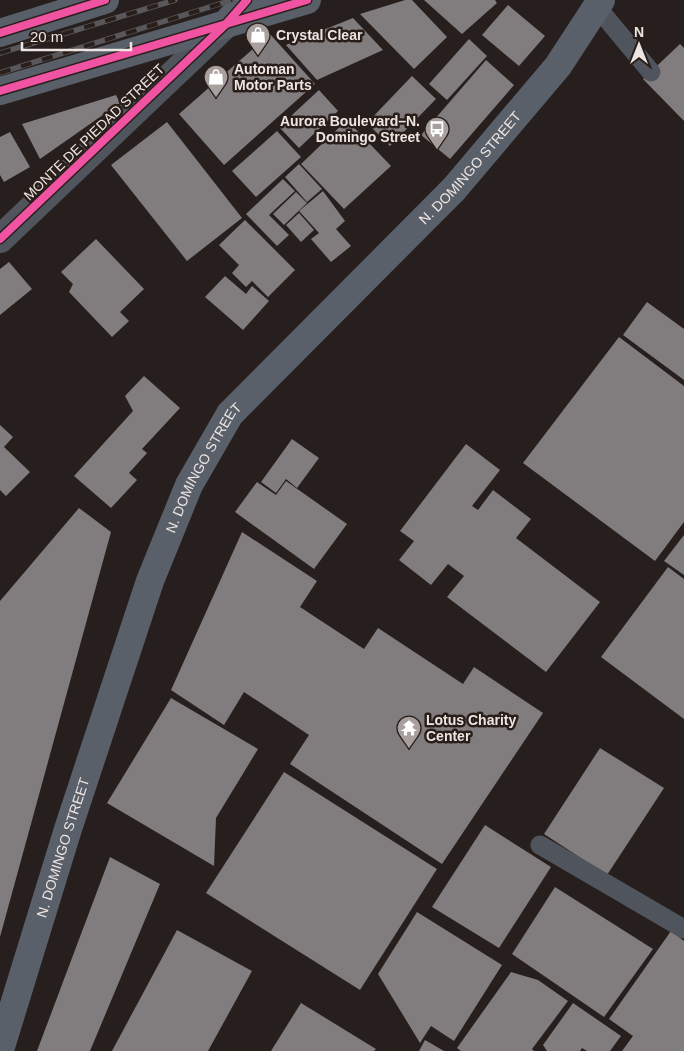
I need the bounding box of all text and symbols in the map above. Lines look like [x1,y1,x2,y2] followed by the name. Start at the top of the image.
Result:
[22,20,131,52] scale bar
[614,20,664,70] north arrow
[245,22,271,56] shop icon: Crystal Clear
[634,24,644,40] text: N
[276,27,363,43] place label: Crystal Clear
[30,28,63,45] text: 20 m
[20,60,168,203] street label: MONTE DE PIEDAD STREET
[234,61,312,93] place label: Automan Motor Parts
[203,64,229,98] shop icon: Automan Motor Parts
[416,108,524,227] street label: N. DOMINGO STREET
[280,113,420,145] place label: Aurora Boulevard–N. Domingo Street
[424,116,450,150] bus stop icon: Aurora Boulevard–N. Domingo Street
[162,399,245,535] street label: N. DOMINGO STREET
[426,712,516,744] place label: Lotus Charity Center
[396,715,422,749] temple icon: Lotus Charity Center
[33,775,93,919] street label: N. DOMINGO STREET

